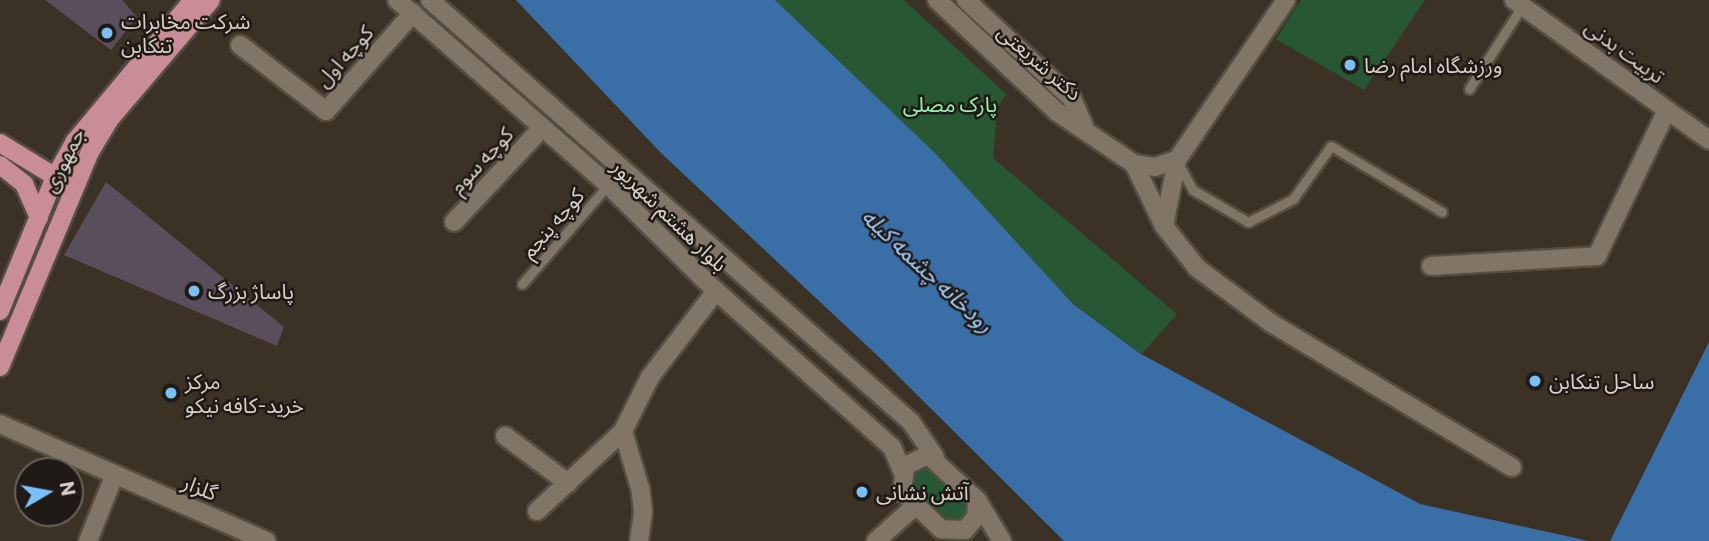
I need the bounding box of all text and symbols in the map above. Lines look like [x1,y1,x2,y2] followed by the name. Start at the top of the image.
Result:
[121,8,250,58] place label: شرکت مخابرات تنکابن
[1580,14,1670,88] street label: تربیت بدنی
[993,19,1087,105] street label: دکتر شریعتی
[310,20,378,92] street label: کوچه اول
[99,25,115,41] marker: شرکت مخابرات تنکابن
[1364,52,1502,78] place label: ورزشگاه امام رضا
[1342,57,1358,73] marker: ورزشگاه امام رضا
[903,91,997,117] park label: پارک مصلی
[444,122,518,198] street label: کوچه سوم
[36,124,90,196] street label: جمهوری
[607,154,733,276] street label: بلوار هشتم شهریور
[515,183,589,263] street label: کوچه پنجم
[856,202,1000,338] water label: رودخانه چشمه کیله
[208,278,294,304] place label: پاساژ بزرگ
[186,283,202,299] marker: پاساژ بزرگ
[185,368,304,418] place label: مرکز خرید-کافه نیکو
[1549,368,1655,394] place label: ساحل تنکابن
[1527,373,1543,389] marker: ساحل تنکابن
[163,385,179,401] marker: مرکز خرید-کافه نیکو
[14,457,84,527] north arrow
[179,469,221,505] street label: گلزار
[876,479,969,505] place label: آتش نشانی
[56,480,81,498] text: N
[854,484,870,500] marker: آتش نشانی

